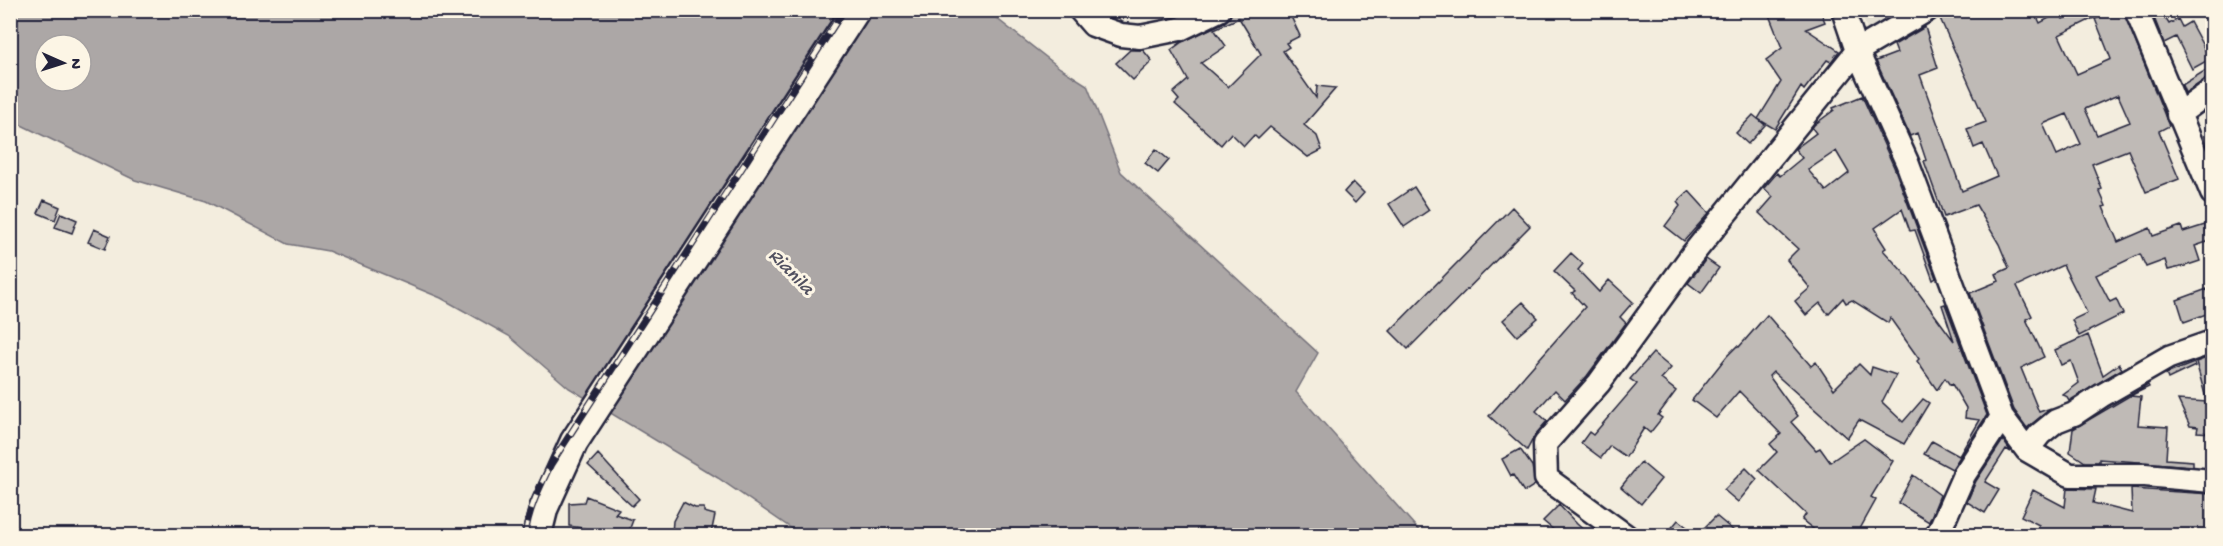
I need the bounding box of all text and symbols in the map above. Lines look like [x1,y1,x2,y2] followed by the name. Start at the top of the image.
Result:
[33,33,93,93] north arrow
[65,58,84,70] text: N
[763,245,819,302] water label: Rianila

